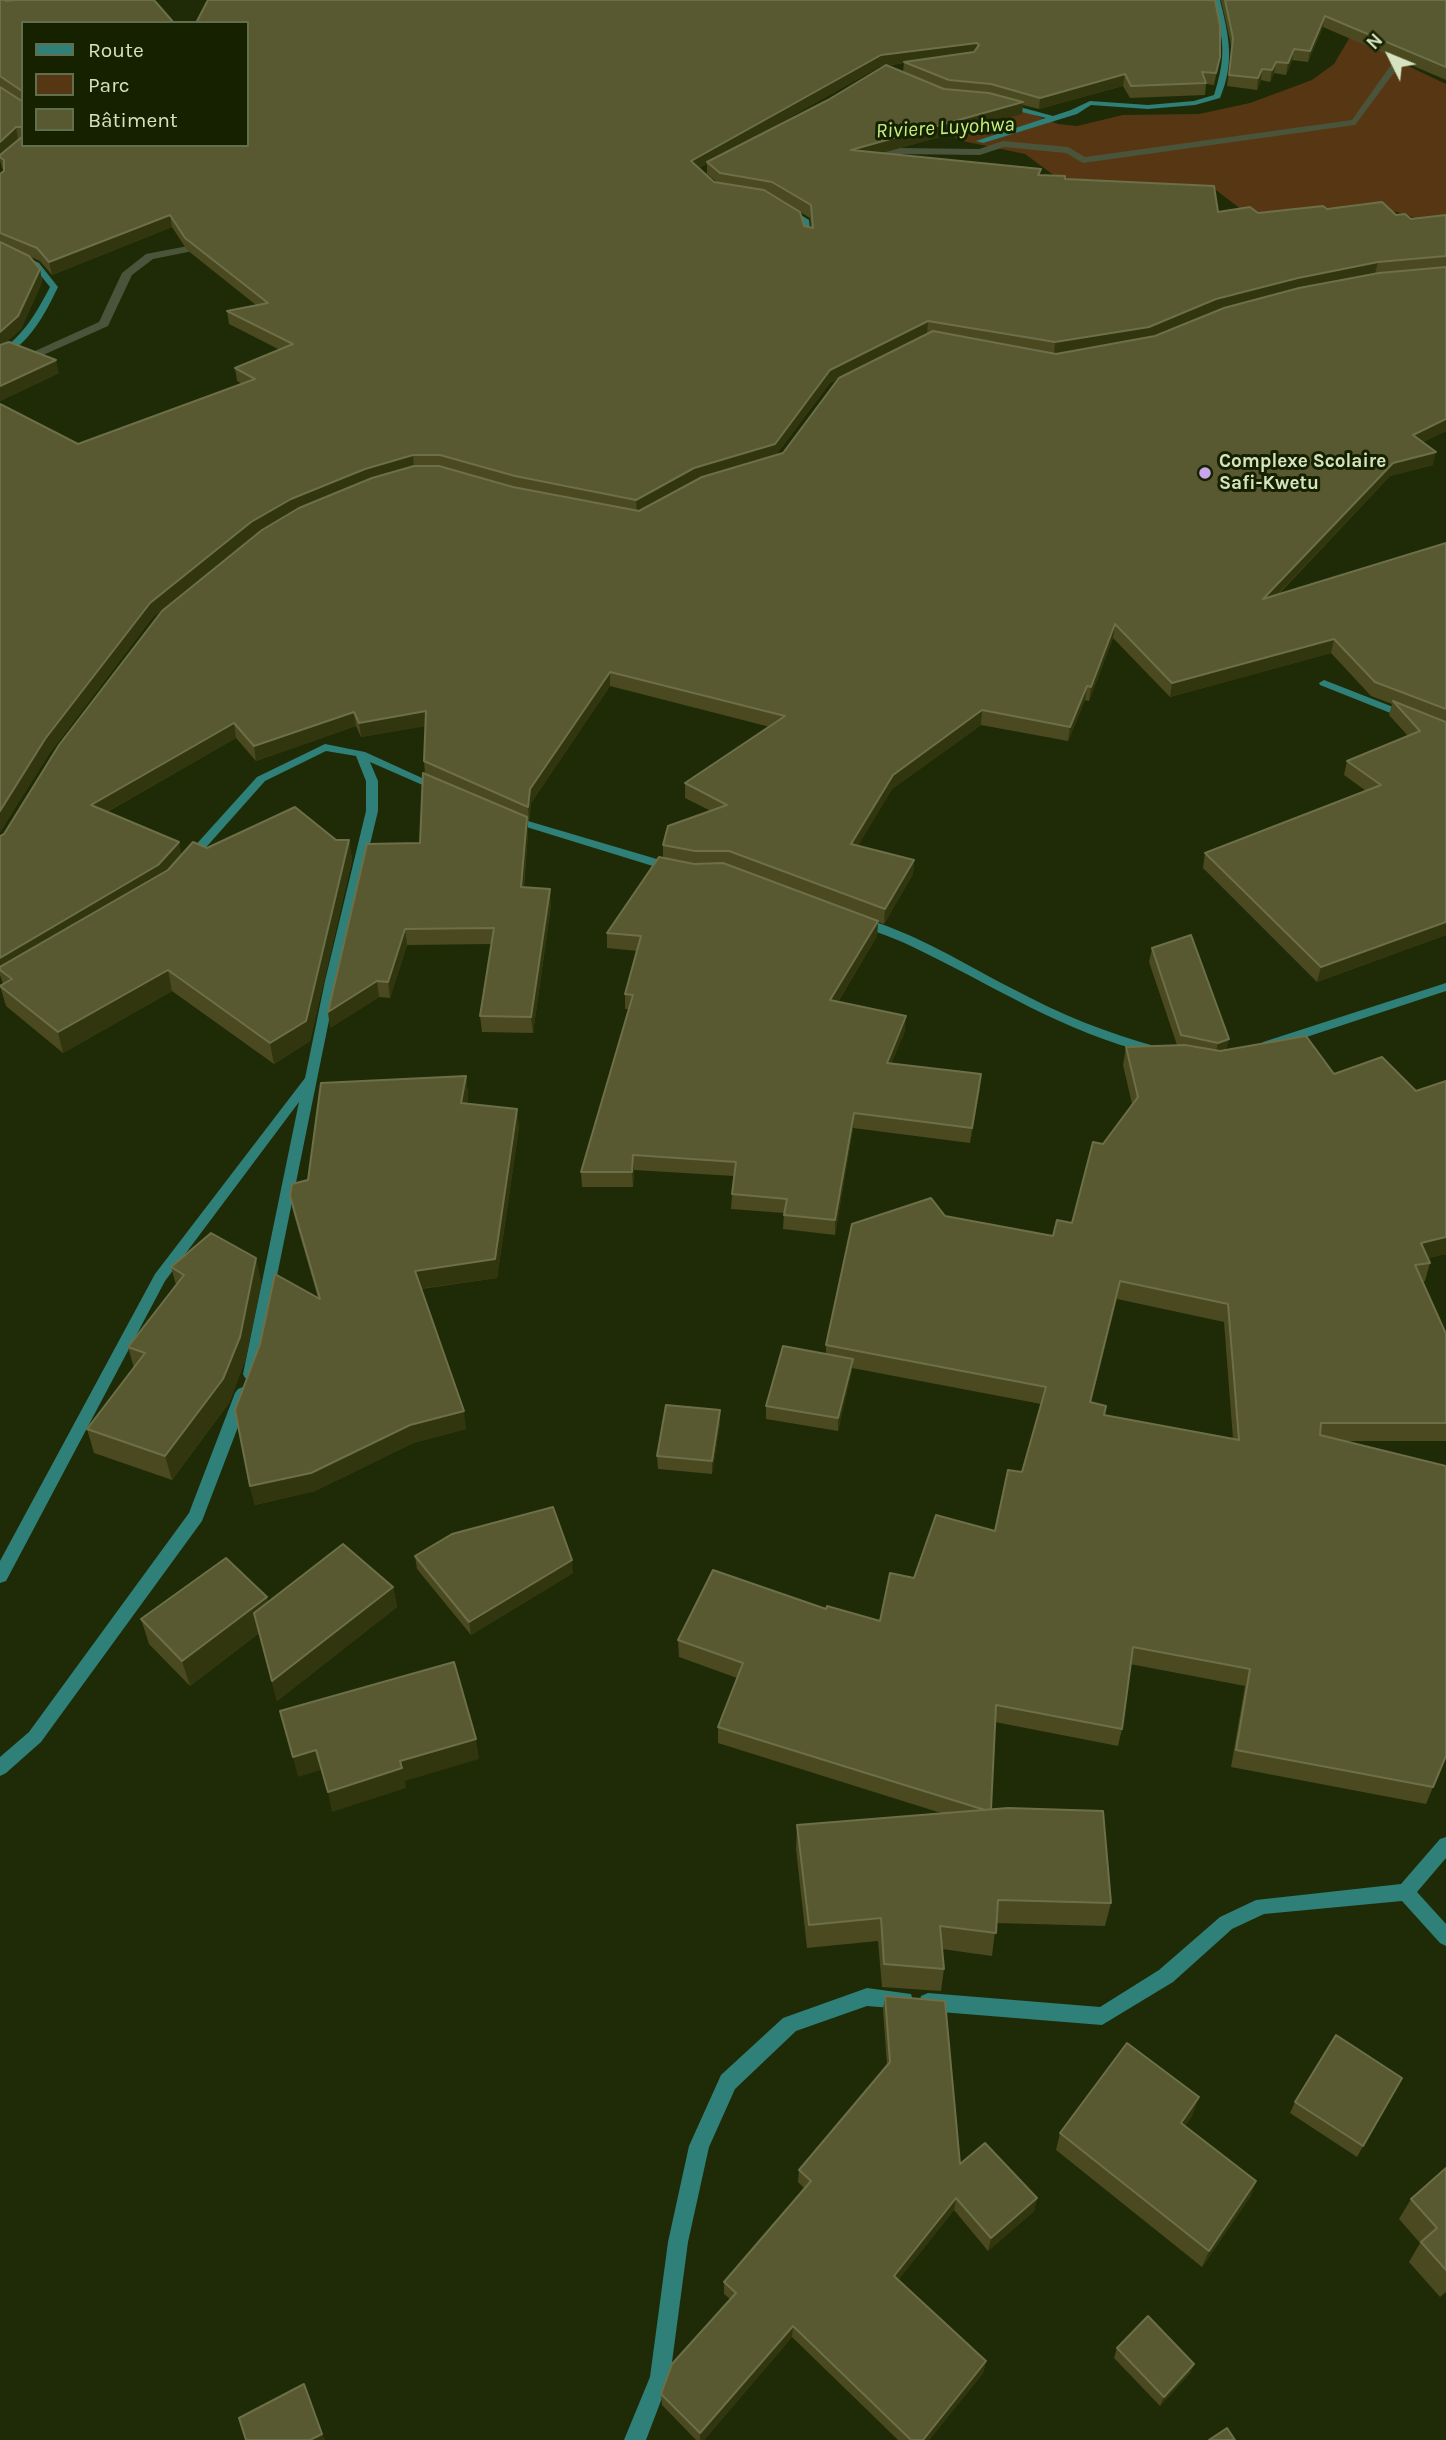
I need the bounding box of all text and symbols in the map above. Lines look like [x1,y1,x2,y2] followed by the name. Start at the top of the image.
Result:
[21,21,248,147] legend
[1355,21,1425,91] north arrow
[1362,29,1387,54] text: N
[88,38,144,62] text: Route
[88,73,130,97] text: Parc
[88,108,178,132] text: Bâtiment
[875,112,1015,144] water label: Riviere Luyohwa
[1219,451,1386,495] place label: Complexe Scolaire Safi-Kwetu
[1197,465,1213,481] marker: Complexe Scolaire Safi-Kwetu

